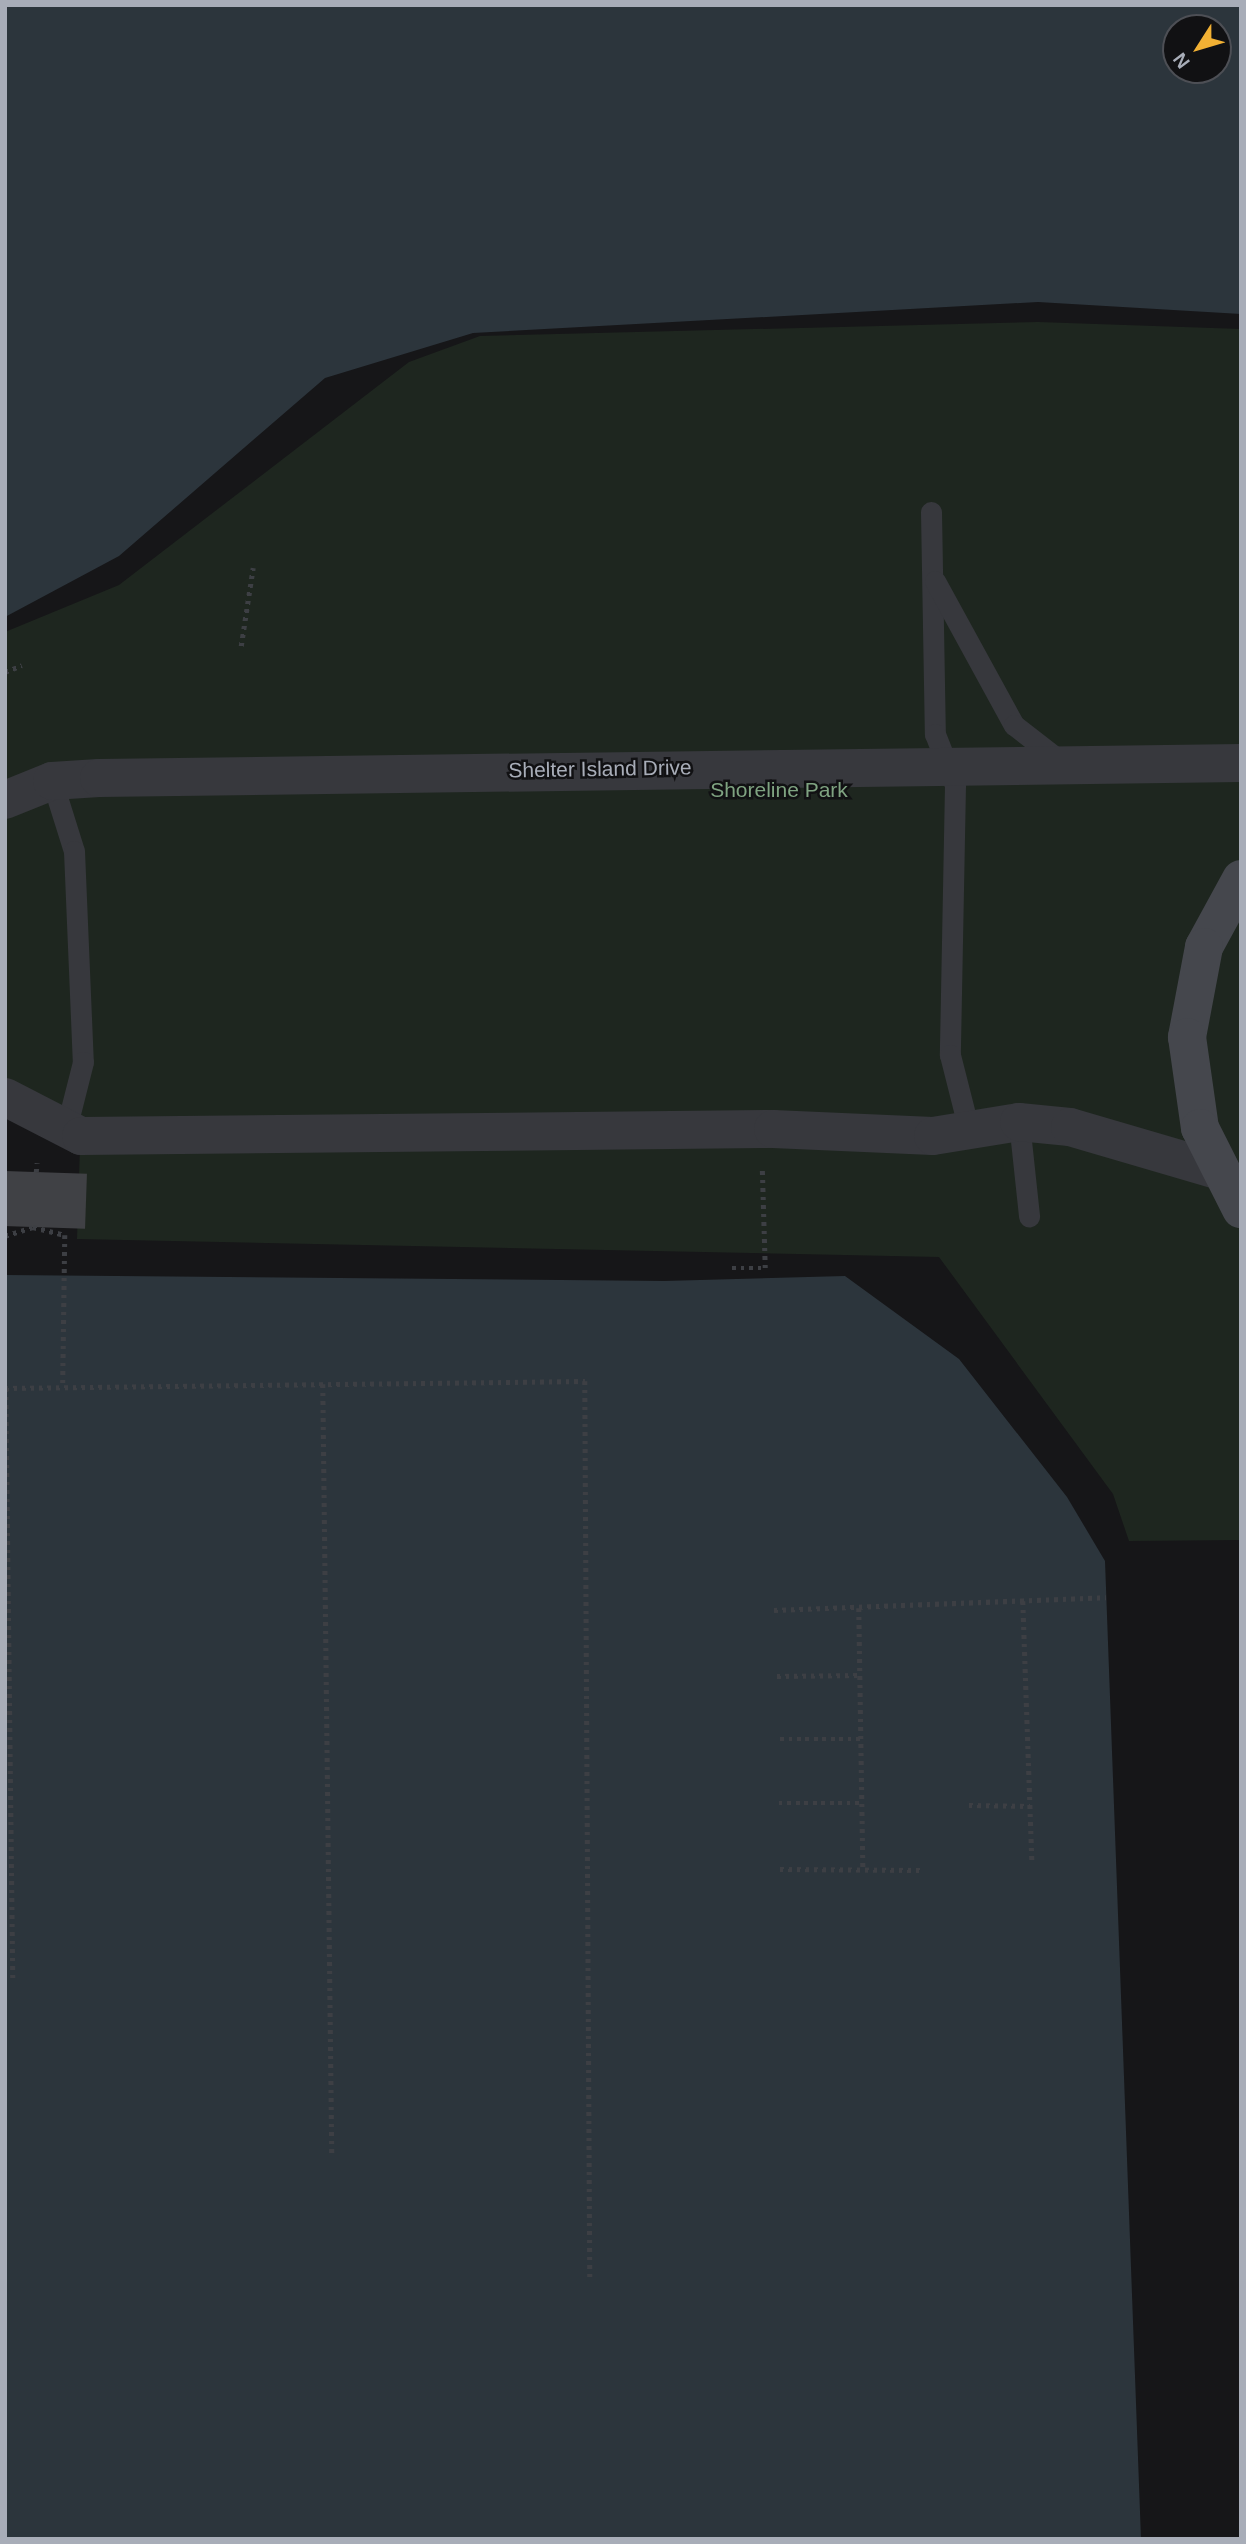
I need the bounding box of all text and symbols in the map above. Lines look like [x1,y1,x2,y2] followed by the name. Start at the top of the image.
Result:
[1162,14,1232,84] north arrow
[1169,49,1194,73] text: N
[508,755,692,783] street label: Shelter Island Drive
[710,777,848,803] park label: Shoreline Park

